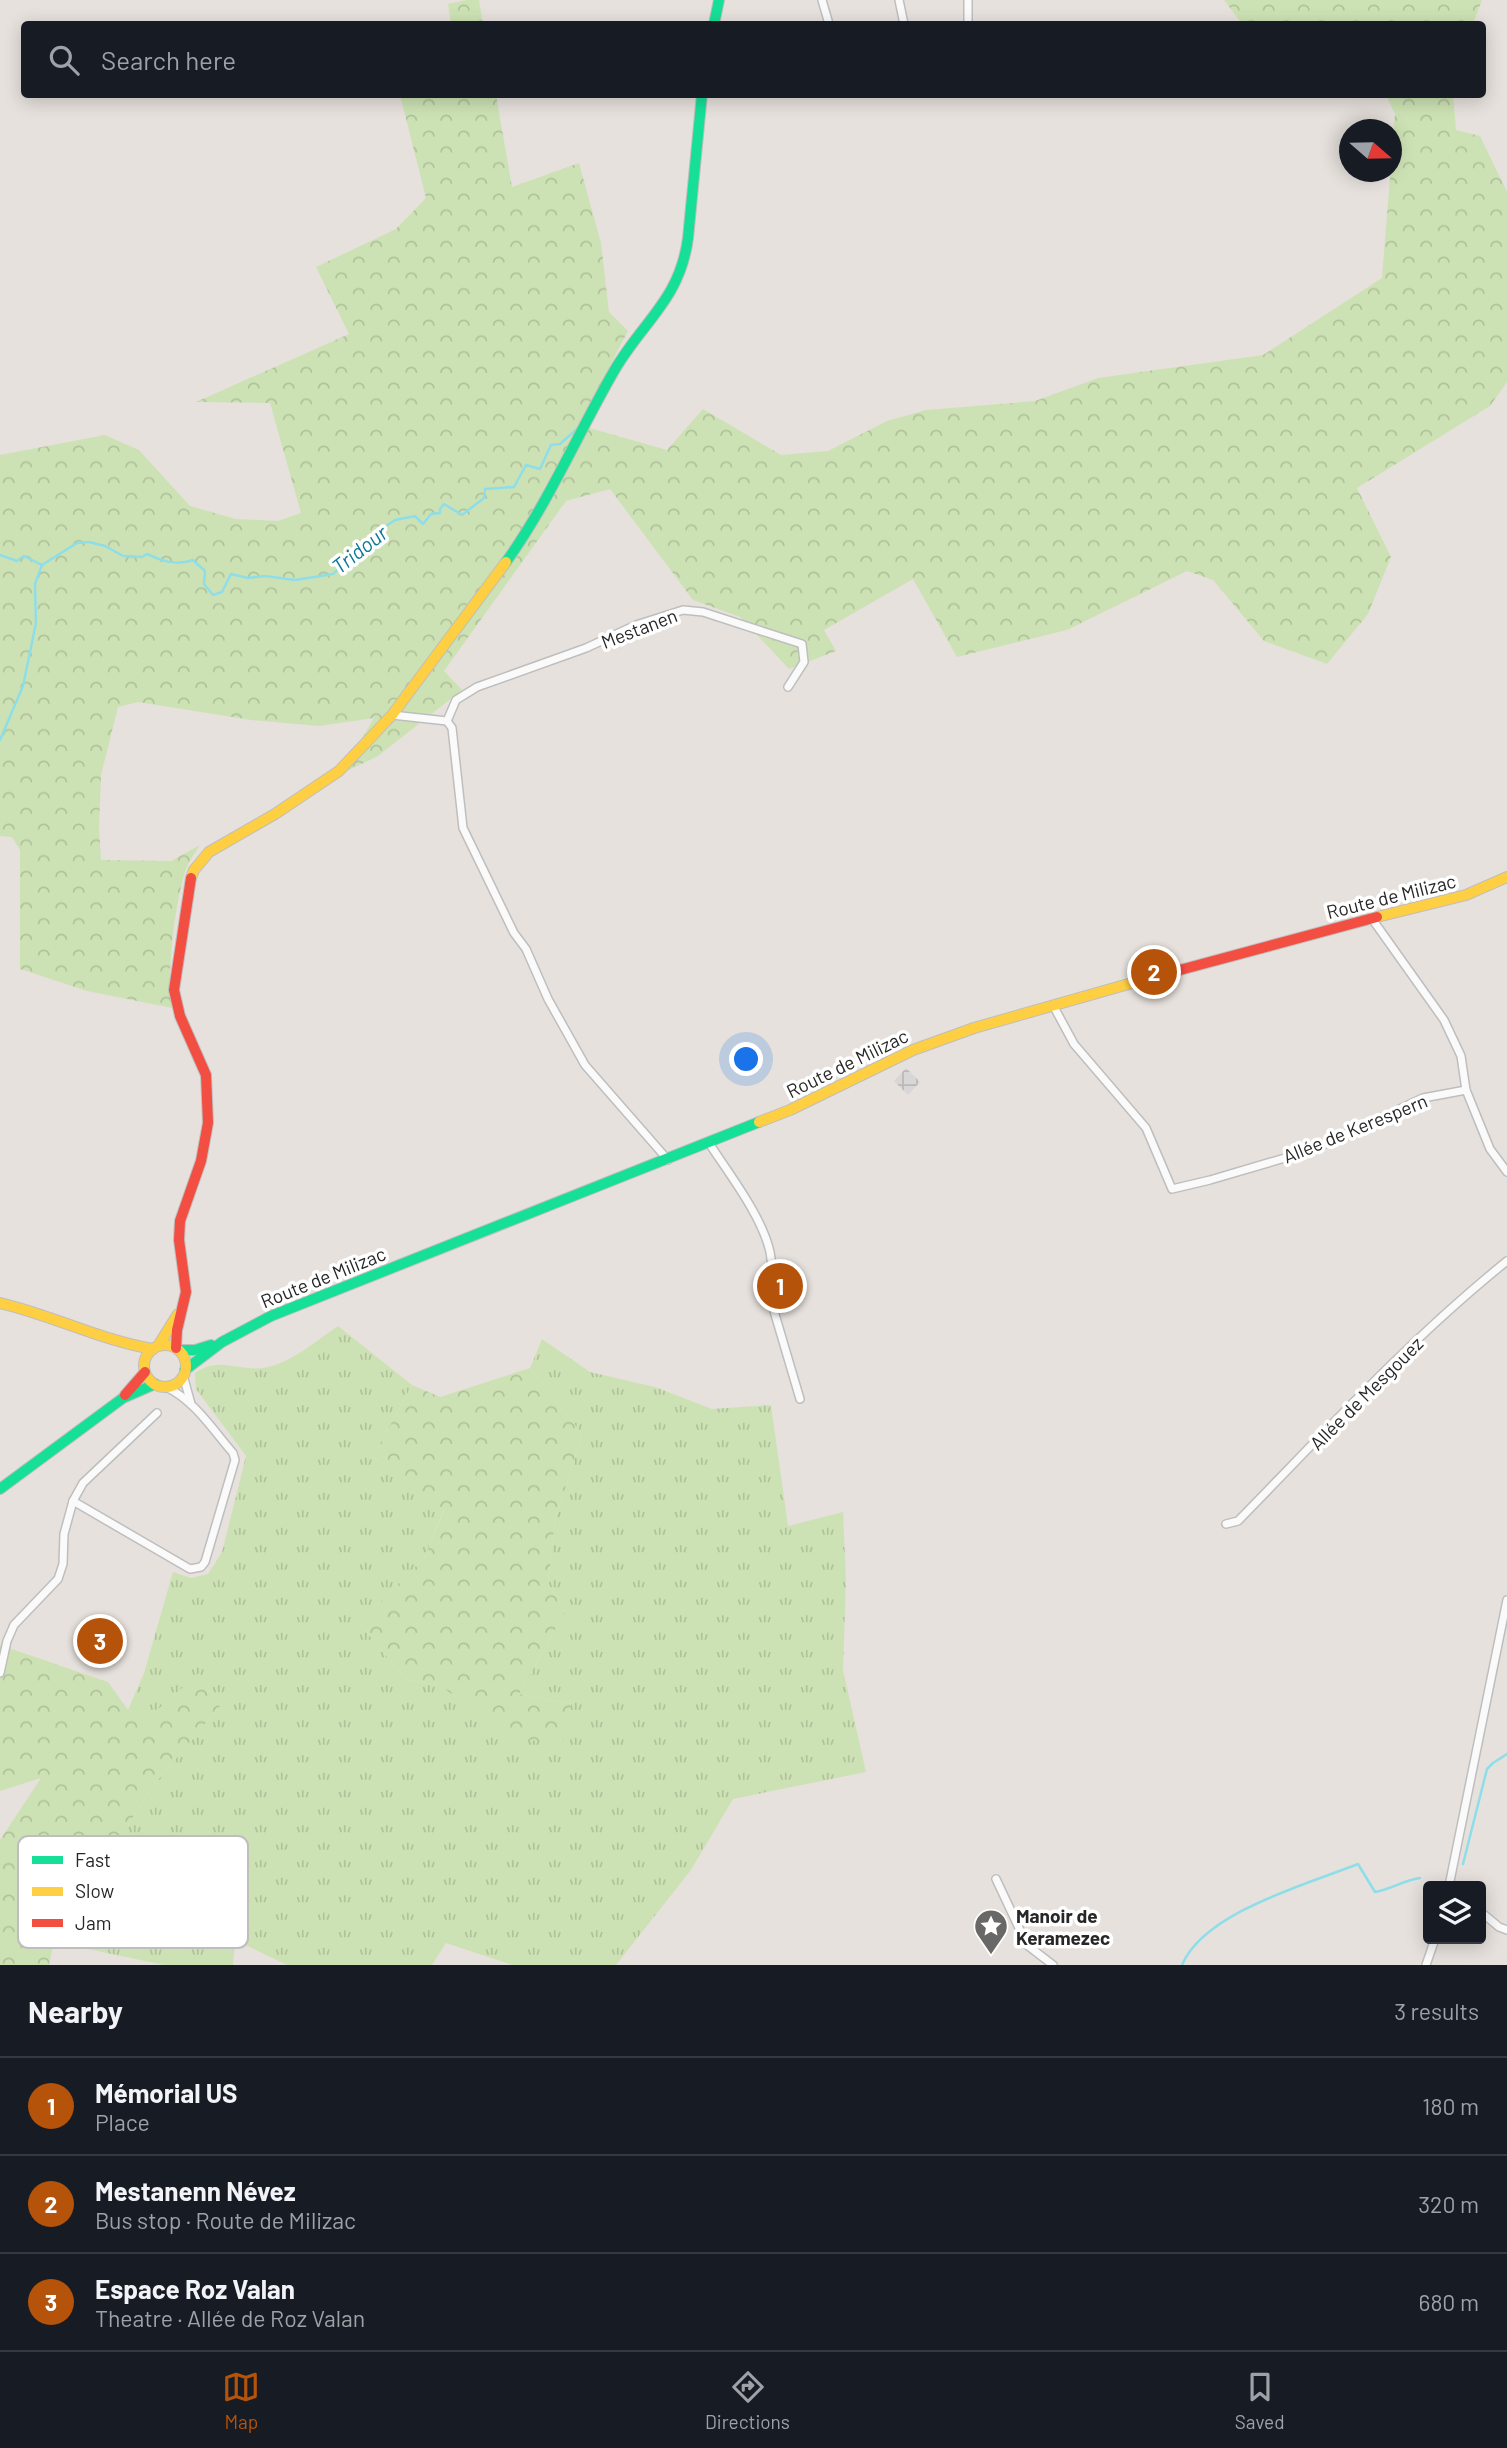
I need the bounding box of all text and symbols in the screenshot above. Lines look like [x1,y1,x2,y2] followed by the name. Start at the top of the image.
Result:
[21,21,1486,98] search box
[45,41,83,79] icon: search
[101,44,236,75] text: Search here
[1339,119,1402,182] north arrow
[326,519,392,578] water label: Tridour
[598,603,680,653] street label: Mestanen
[1324,869,1458,923] street label: Route de Milizac
[1131,946,1177,998] pin: 2
[782,1024,912,1102] street label: Route de Milizac
[729,1042,763,1076] your location
[1279,1089,1431,1167] street label: Allée de Kerespern
[257,1241,389,1313] street label: Route de Milizac
[757,1260,803,1312] pin: 1
[1305,1332,1427,1454] street label: Allée de Mesgouez
[77,1615,123,1667] pin: 3
[18,1836,248,1948] legend
[75,1848,111,1871] text: Fast
[75,1879,114,1902] text: Slow
[1423,1881,1486,1944] map controls
[1423,1881,1486,1944] button: layers
[1016,1904,1110,1949] place label: Manoir de Keramezec
[972,1907,1010,1956] place icon: Manoir de Keramezec
[75,1911,111,1934] text: Jam
[28,1993,123,2029] text: Nearby
[1394,1997,1479,2025] text: 3 results
[95,2077,238,2108] text: Mémorial US
[47,2092,55,2120] text: 1
[1422,2092,1479,2120] text: 180 m
[95,2108,150,2136] text: Place
[95,2175,296,2206] text: Mestanenn Névez
[45,2190,57,2218] text: 2
[1418,2190,1479,2218] text: 320 m
[95,2206,356,2234] text: Bus stop · Route de Milizac
[95,2273,295,2304] text: Espace Roz Valan
[45,2288,57,2316] text: 3
[1419,2288,1479,2316] text: 680 m
[95,2304,365,2332] text: Theatre · Allée de Roz Valan
[222,2368,260,2433] tab: Map
[705,2368,790,2433] tab: Directions
[1235,2368,1285,2433] tab: Saved

